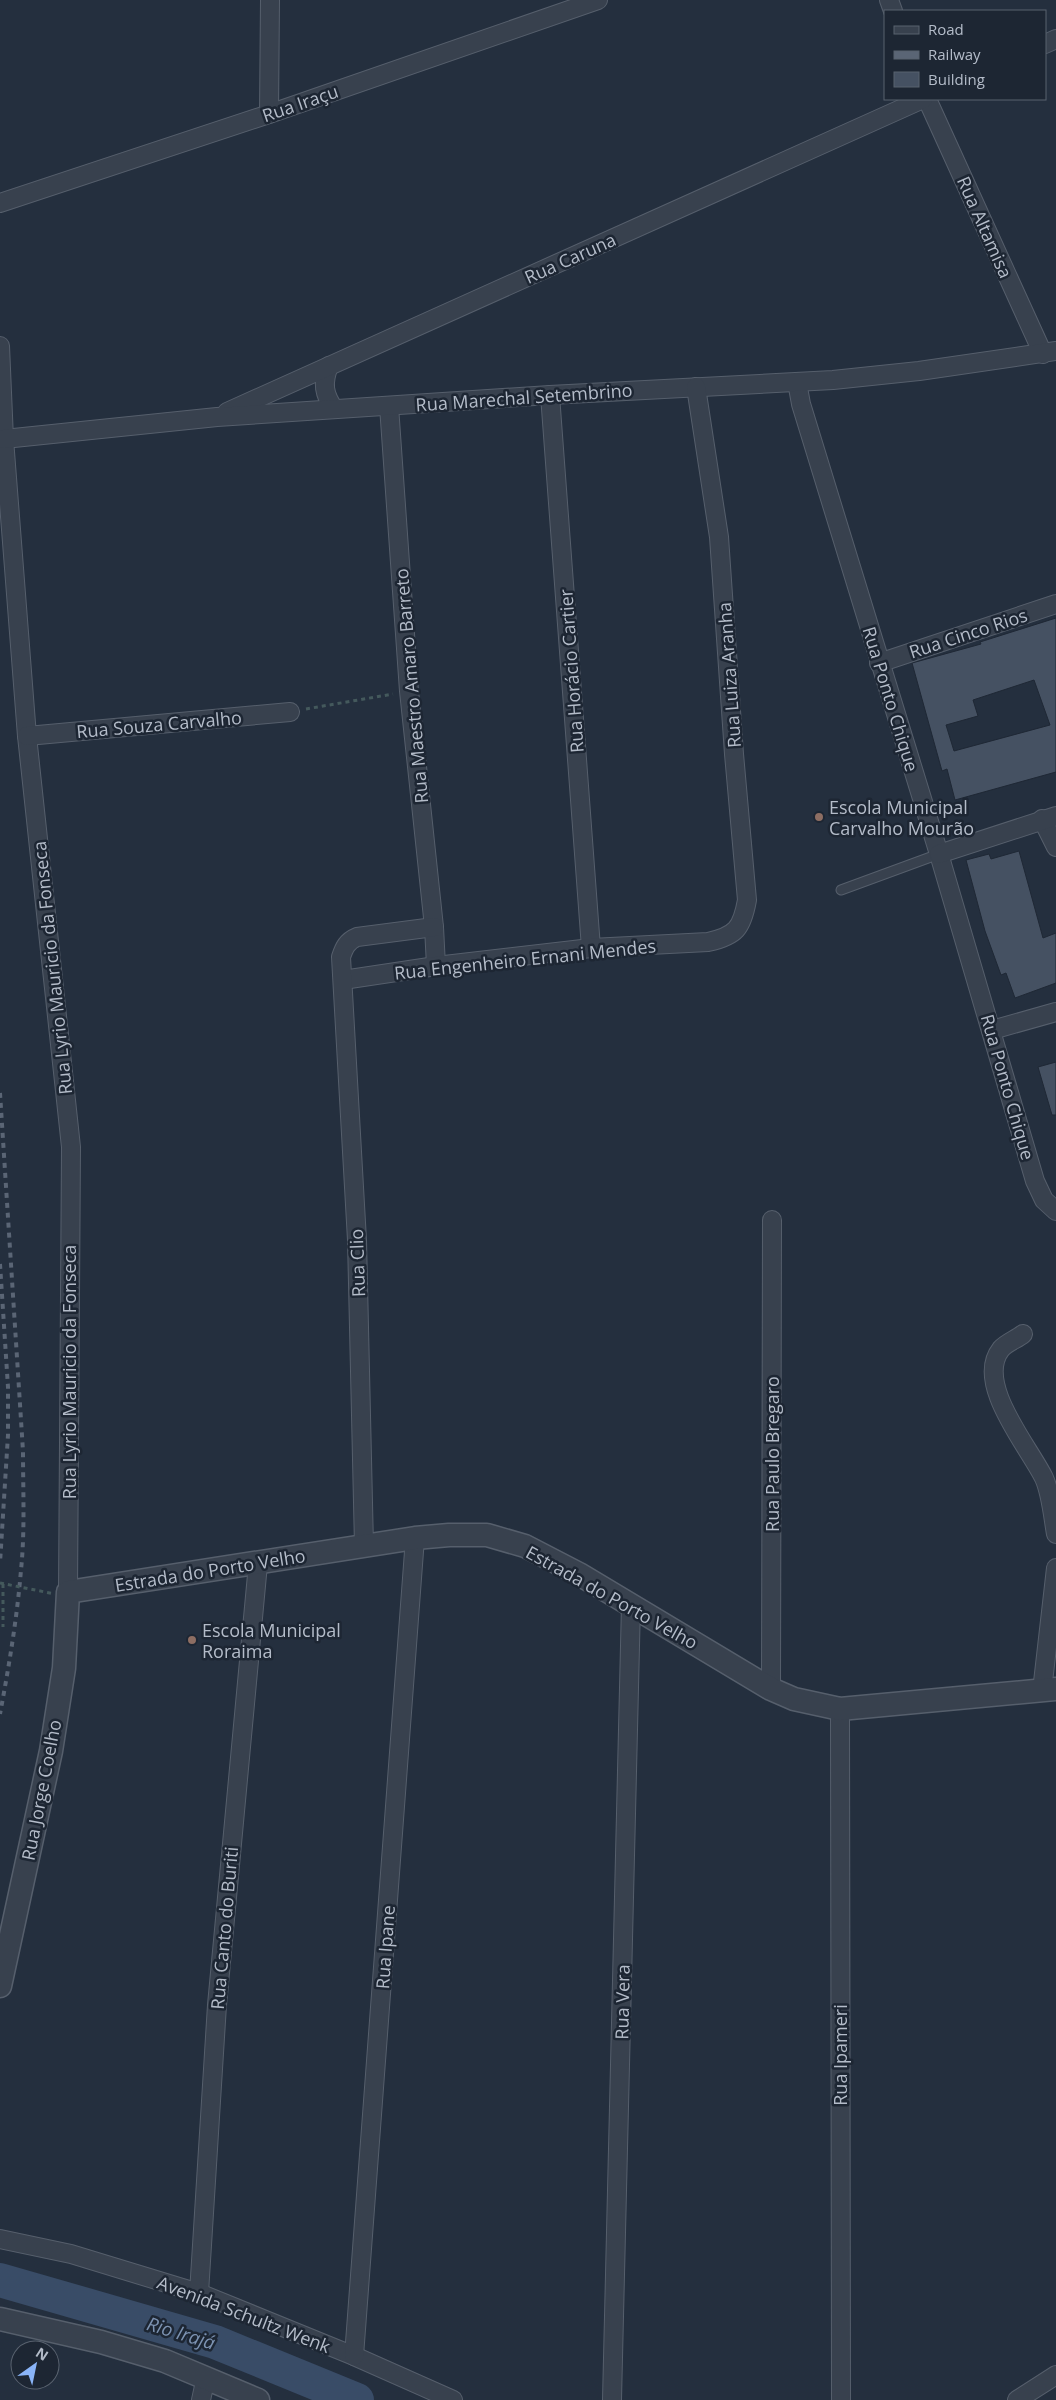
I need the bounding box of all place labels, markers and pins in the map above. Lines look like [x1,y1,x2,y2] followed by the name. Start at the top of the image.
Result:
[829,795,974,840] place label: Escola Municipal Carvalho Mourão
[813,811,825,823] marker: Escola Municipal Carvalho Mourão
[202,1618,341,1663] place label: Escola Municipal Roraima
[186,1634,198,1646] marker: Escola Municipal Roraima

